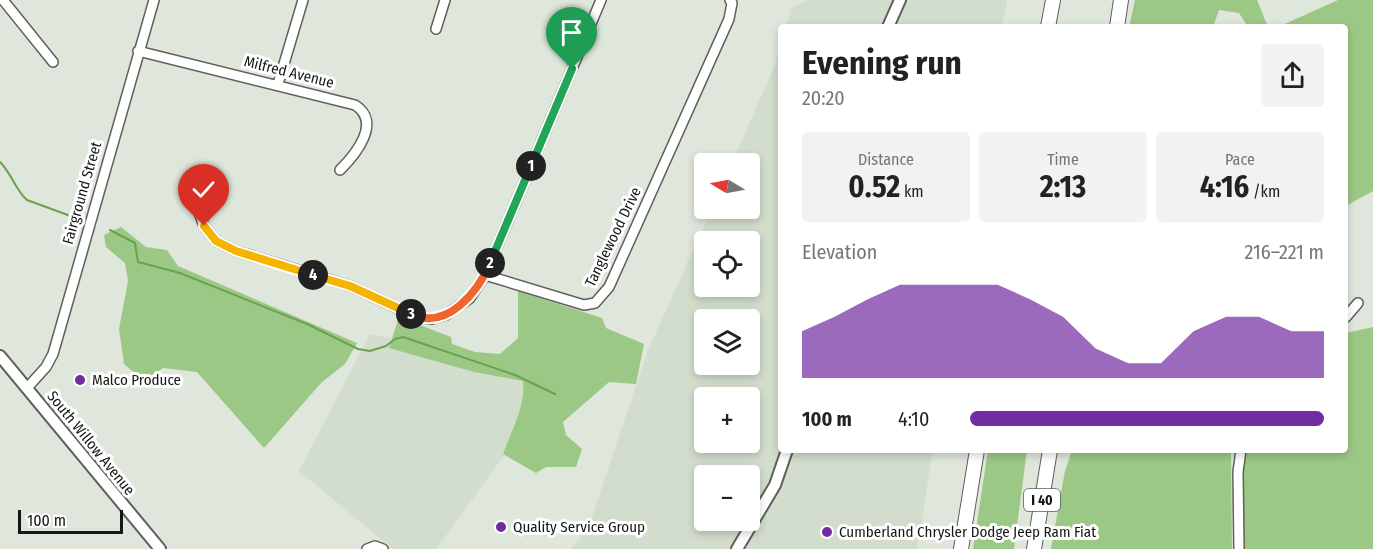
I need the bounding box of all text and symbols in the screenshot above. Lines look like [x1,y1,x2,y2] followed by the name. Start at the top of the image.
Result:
[546,7,597,69] pin
[555,16,588,49] icon: arrive
[802,43,962,83] text: Evening run
[1261,44,1324,107] button: share
[242,52,336,92] street label: Milfred Avenue
[802,86,845,110] text: 20:20
[59,140,105,246] street label: Fairground Street
[858,150,914,169] text: Distance
[1047,150,1079,169] text: Time
[1225,150,1255,169] text: Pace
[516,151,546,181] pin: 1
[694,153,760,219] north arrow
[694,153,760,531] map controls
[528,156,534,175] text: 1
[178,164,229,226] pin
[848,169,900,205] text: 0.52
[1040,169,1086,205] text: 2:13
[1200,169,1249,205] text: 4:16
[187,173,220,206] icon: check
[900,182,924,201] text: km
[1249,182,1280,201] text: /km
[581,184,645,290] street label: Tanglewood Drive
[694,231,760,297] button: locate
[802,240,877,264] text: Elevation
[1245,240,1324,264] text: 216–221 m
[475,248,505,278] pin: 2
[486,253,494,272] text: 2
[298,260,328,290] pin: 4
[309,265,317,284] text: 4
[396,299,426,329] pin: 3
[407,304,415,323] text: 3
[694,309,760,375] button: layers
[92,371,181,389] place label: Malco Produce
[73,373,87,387] marker: Malco Produce
[44,387,138,499] street label: South Willow Avenue
[694,387,760,453] button: +
[802,407,852,431] text: 100 m
[898,407,929,431] text: 4:10
[694,465,760,531] button: −
[1024,489,1060,511] road number: I 40
[18,507,123,534] scale bar
[27,511,66,530] text: 100 m
[513,518,645,536] place label: Quality Service Group
[494,520,508,534] marker: Quality Service Group
[839,523,1096,541] place label: Cumberland Chrysler Dodge Jeep Ram Fiat
[820,525,834,539] marker: Cumberland Chrysler Dodge Jeep Ram Fiat

